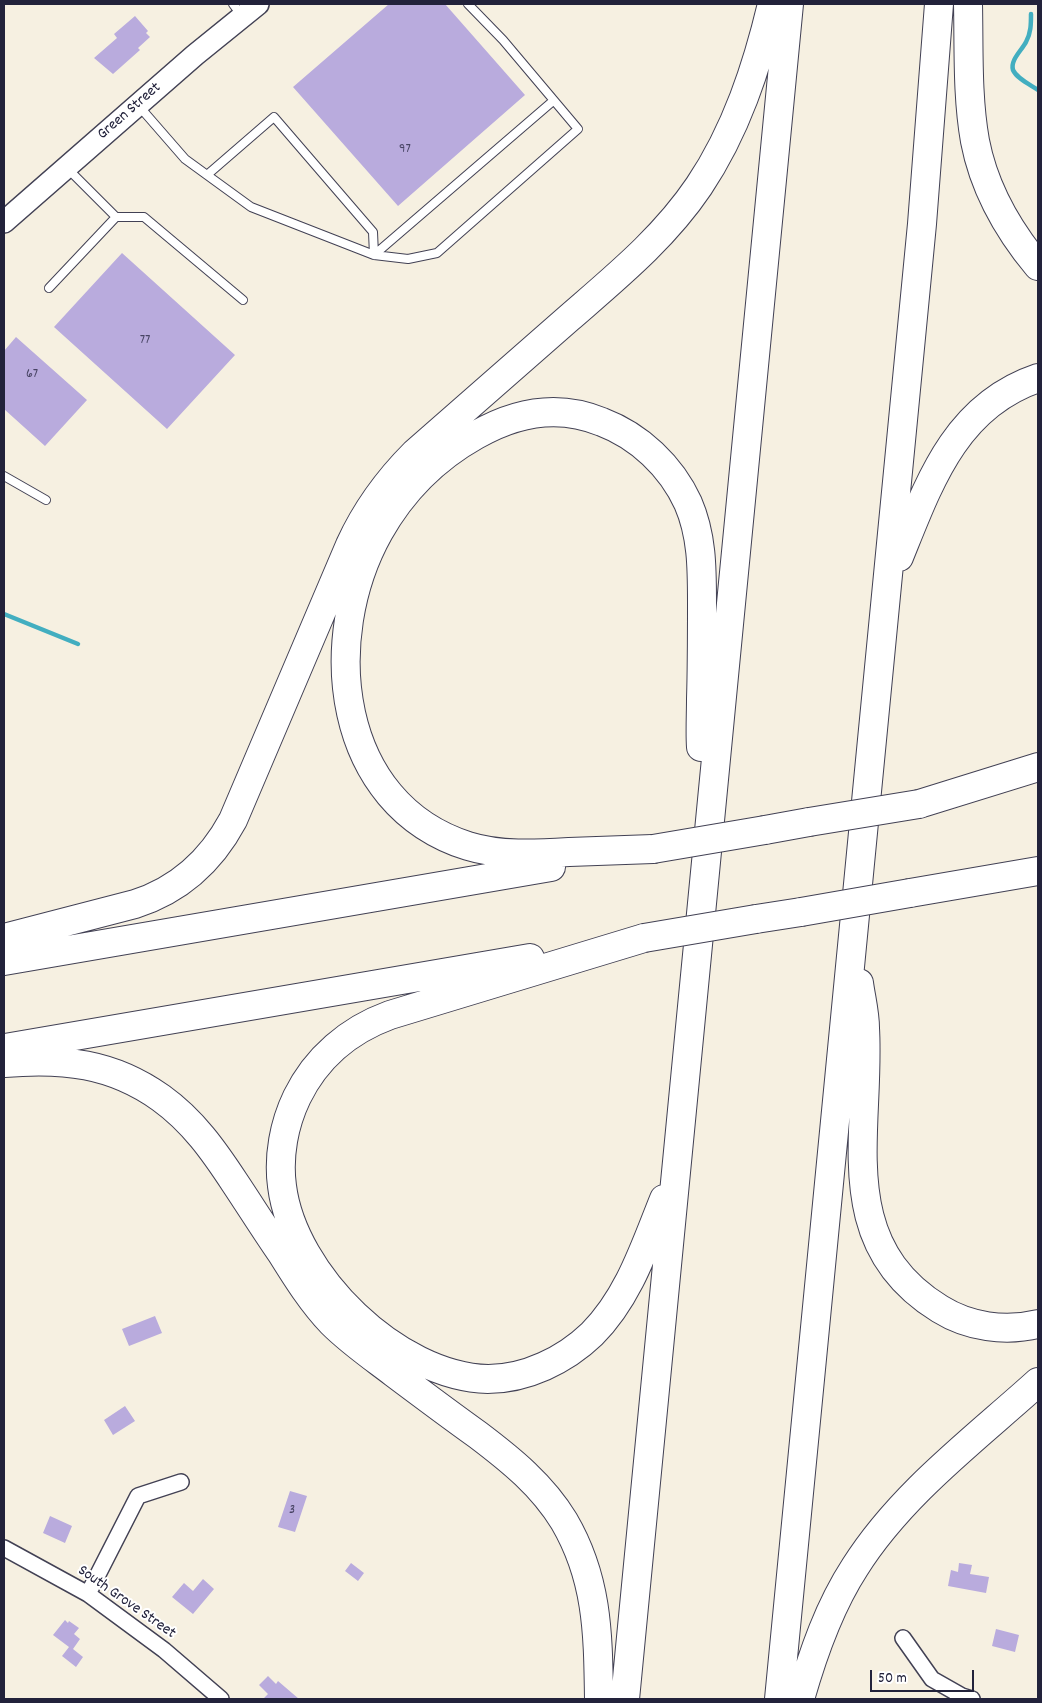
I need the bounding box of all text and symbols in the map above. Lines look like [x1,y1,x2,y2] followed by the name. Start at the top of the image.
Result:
[94,79,166,145] street label: Green Street
[399,142,411,158] house number: 97
[140,333,150,349] house number: 77
[26,367,38,383] house number: 67
[289,1503,295,1519] house number: 3
[73,1562,179,1644] street label: South Grove Street
[872,1660,976,1692] scale bar
[878,1668,907,1690] text: 50 m

